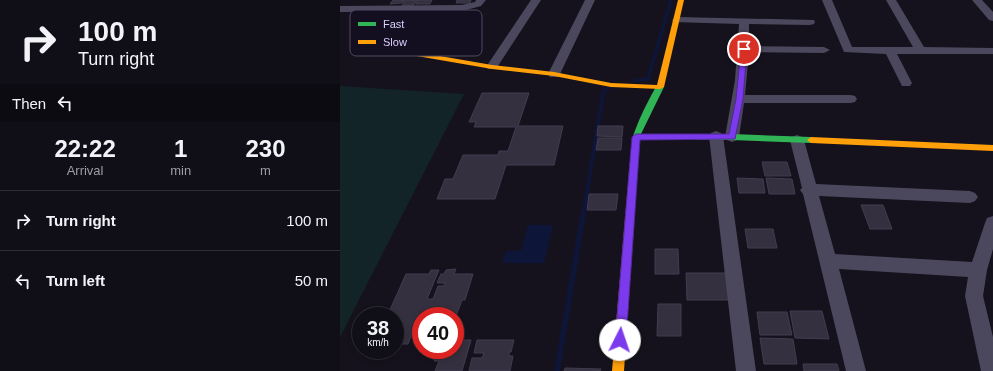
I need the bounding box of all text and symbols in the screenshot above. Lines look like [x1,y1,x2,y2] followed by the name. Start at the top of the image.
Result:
[350,10,482,56] legend
[12,16,64,68] icon: right
[78,16,157,47] text: 100 m
[383,18,404,30] text: Fast
[727,32,761,66] pin
[383,36,407,48] text: Slow
[733,38,755,60] icon: arrive
[78,49,154,69] text: Turn right
[54,92,76,114] icon: left
[12,95,46,112] text: Then
[54,135,116,162] text: 22:22
[174,135,187,162] text: 1
[246,135,286,162] text: 230
[67,163,104,178] text: Arrival
[170,163,191,178] text: min
[260,163,271,178] text: m
[12,210,34,232] icon: right
[46,212,116,229] text: Turn right
[286,212,328,229] text: 100 m
[12,270,34,292] icon: left
[46,272,105,289] text: Turn left
[295,272,328,289] text: 50 m
[412,307,464,359] speed limit sign: 40
[367,317,389,339] text: 38
[599,319,641,361] position arrow
[367,337,389,348] text: km/h

